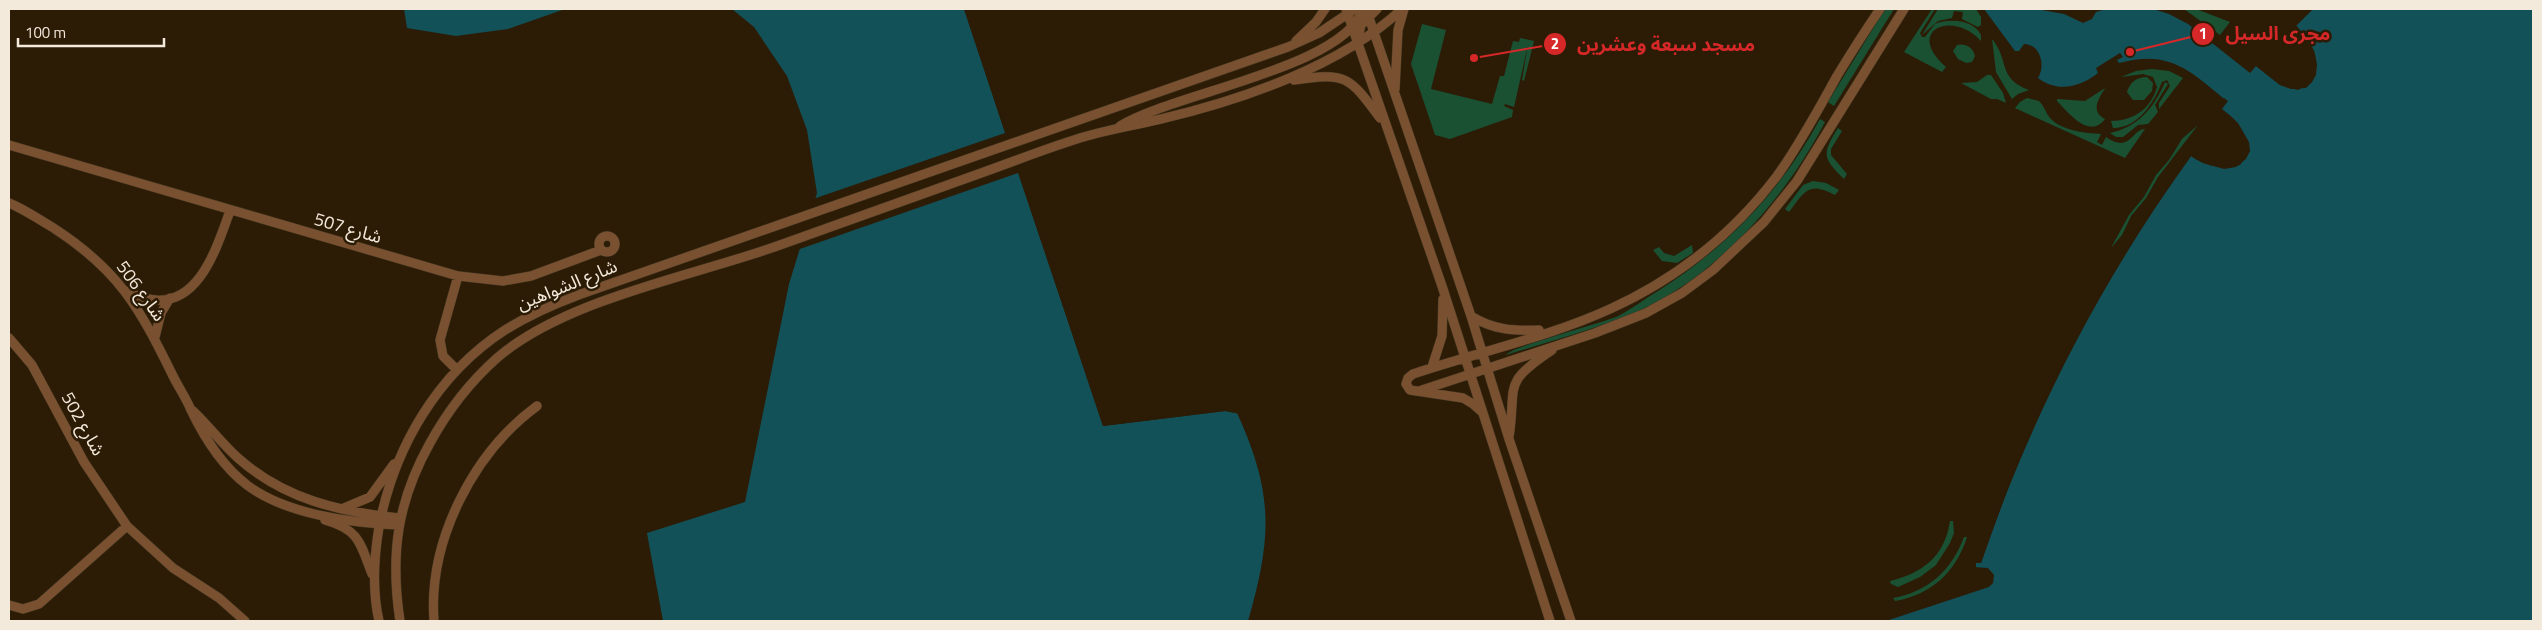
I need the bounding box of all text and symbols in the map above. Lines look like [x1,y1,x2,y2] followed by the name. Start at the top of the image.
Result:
[18,15,164,47] scale bar
[2190,17,2340,51] callout: مجرى السيل
[2226,18,2330,47] text: مجرى السيل
[25,21,66,44] text: 100 m
[2199,22,2207,45] text: 1
[1542,27,1765,61] callout: مسجد سبعة وعشرين
[1577,29,1755,58] text: مسجد سبعة وعشرين
[1551,32,1559,55] text: 2
[311,205,385,251] street label: شارع 507
[512,252,622,318] street label: شارع الشواهين
[109,255,173,327] street label: شارع 506
[54,387,112,461] street label: شارع 502

